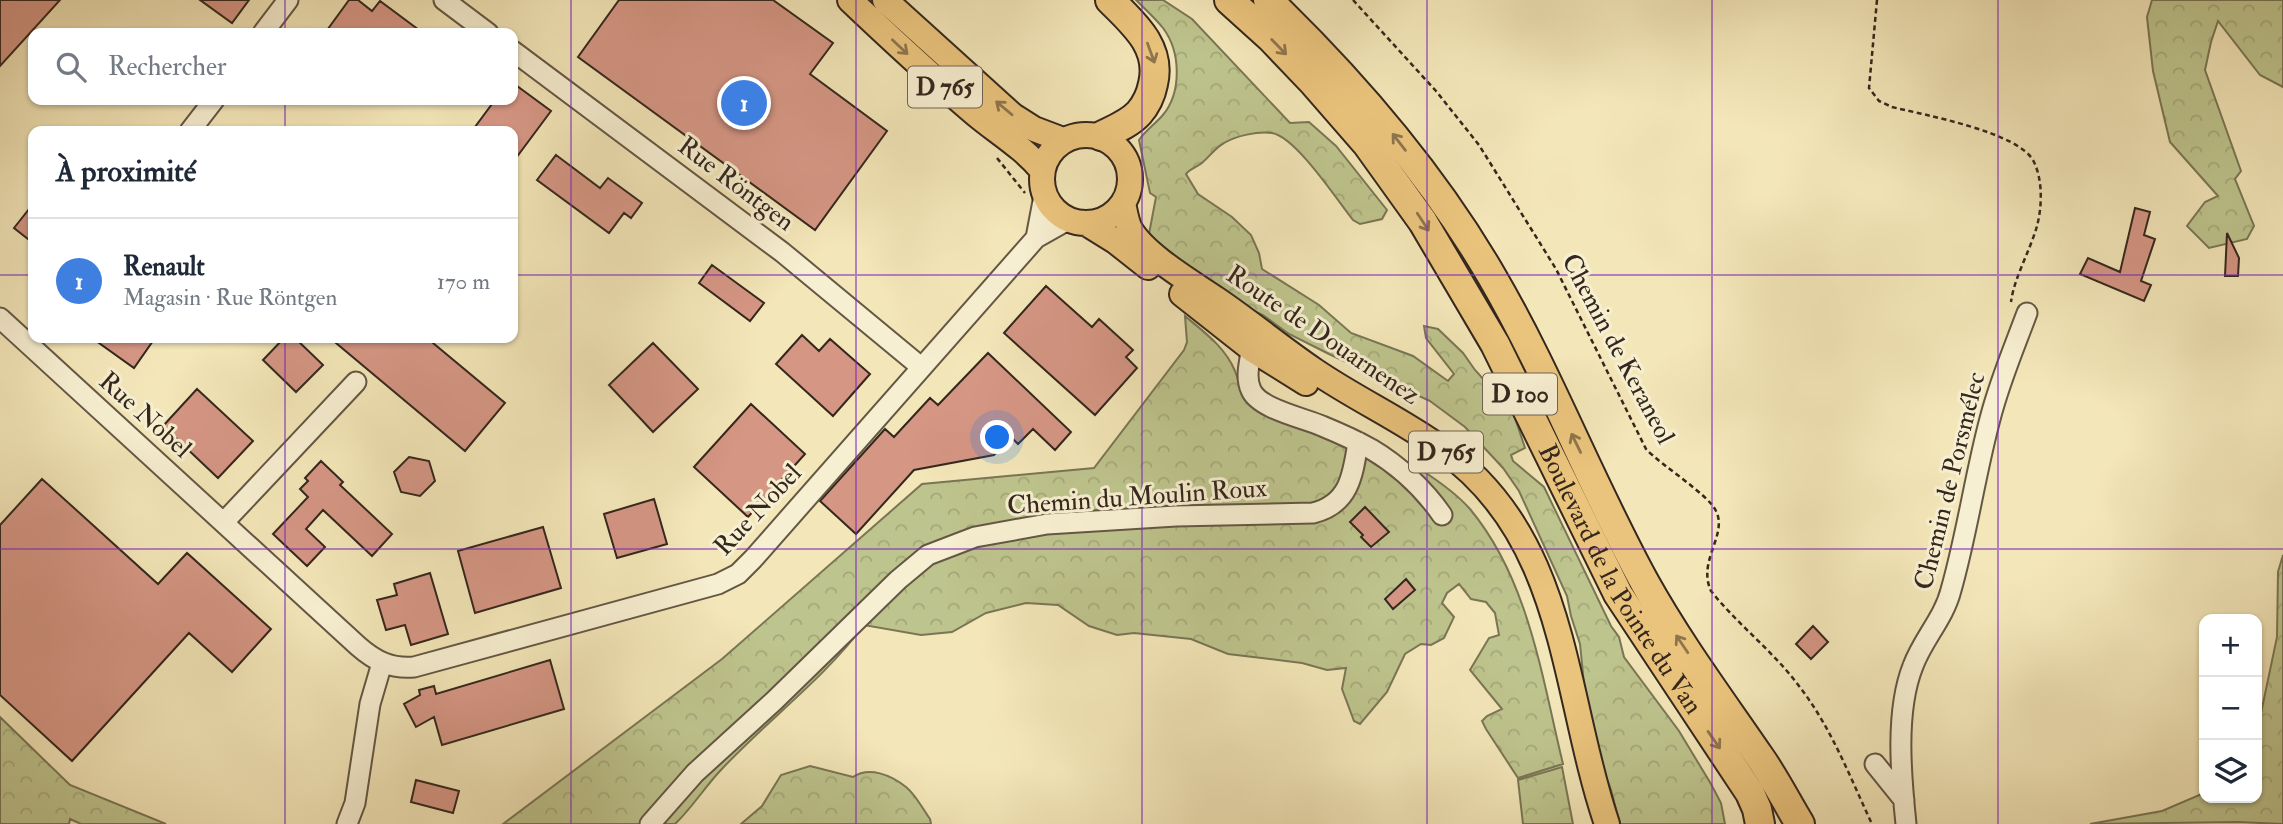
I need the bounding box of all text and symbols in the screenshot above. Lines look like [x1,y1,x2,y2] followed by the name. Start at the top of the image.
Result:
[28,28,518,105] search box
[891,38,908,55] one-way arrow
[1270,38,1287,55] one-way arrow
[1146,41,1158,63] one-way arrow
[52,48,90,86] icon: search
[108,51,227,83] text: Rechercher
[908,66,982,108] road number: D 765
[721,77,767,129] pin: 1
[995,100,1013,116] one-way arrow
[671,130,801,238] street label: Rue Röntgen
[1392,133,1407,152] one-way arrow
[56,153,196,190] text: À proximité
[1416,212,1430,231] one-way arrow
[1554,248,1682,450] street label: Chemin de Keraneol
[123,251,205,283] text: Renault
[1220,258,1426,412] street label: Route de Douarnenez
[75,267,83,296] text: 1
[437,267,490,296] text: 170 m
[123,283,337,312] text: Magasin · Rue Röntgen
[92,365,198,465] street label: Rue Nobel
[1907,369,1993,593] street label: Chemin de Porsmélec
[1483,374,1557,414] road number: D 100
[980,420,1014,454] your location
[1409,432,1483,472] road number: D 765
[1569,433,1583,454] one-way arrow
[1531,439,1709,720] street label: Boulevard de la Pointe du Van
[708,457,809,562] street label: Rue Nobel
[1006,472,1268,522] street label: Chemin du Moulin Roux
[2199,614,2262,803] map controls
[2199,614,2262,677] button: +
[1674,635,1689,654] one-way arrow
[2199,677,2262,740] button: −
[1707,730,1721,749] one-way arrow
[2199,740,2262,803] button: layers

